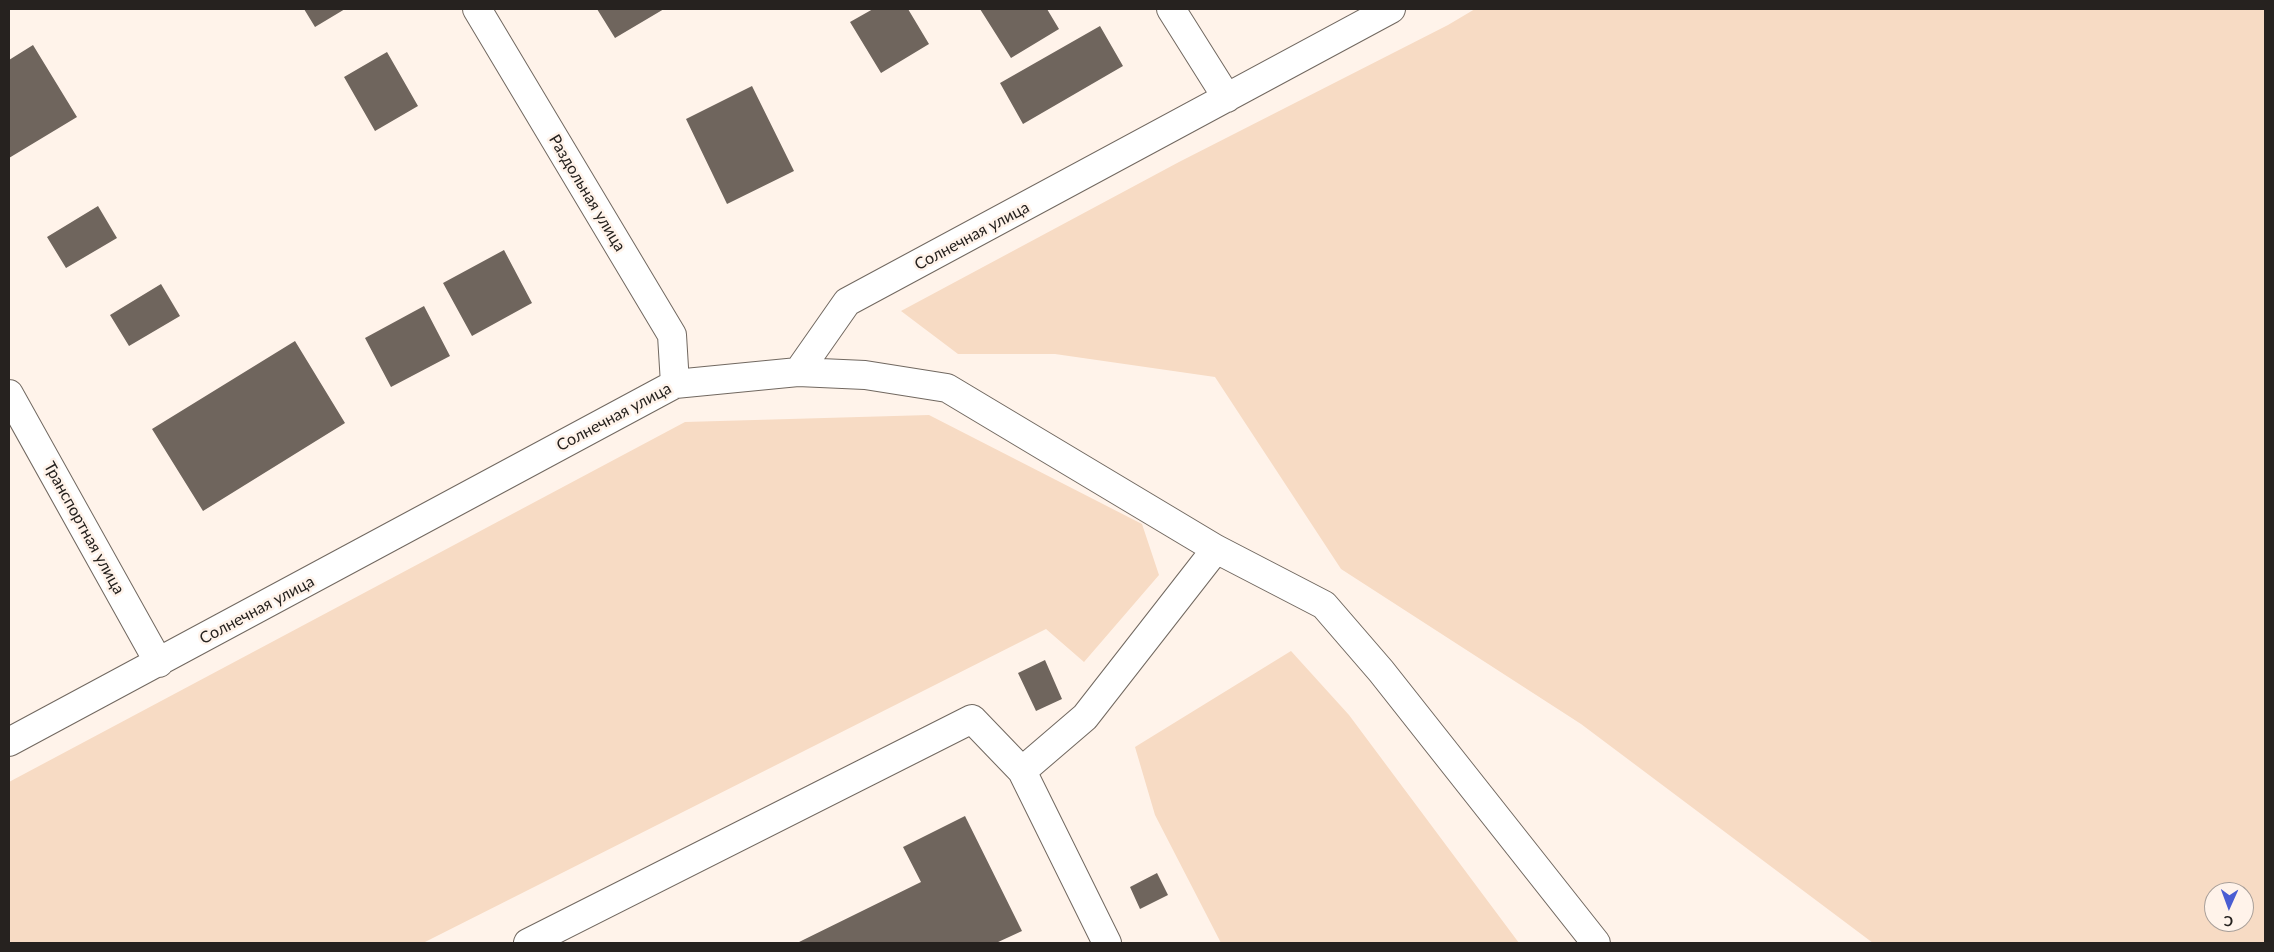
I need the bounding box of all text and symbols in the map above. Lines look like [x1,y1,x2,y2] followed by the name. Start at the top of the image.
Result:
[545,131,629,255] street label: Раздольная улица
[911,198,1033,274] street label: Солнечная улица
[553,379,675,455] street label: Солнечная улица
[40,458,128,598] street label: Транспортная улица
[196,572,318,648] street label: Солнечная улица
[2204,882,2254,932] north arrow
[2224,913,2233,930] text: С

